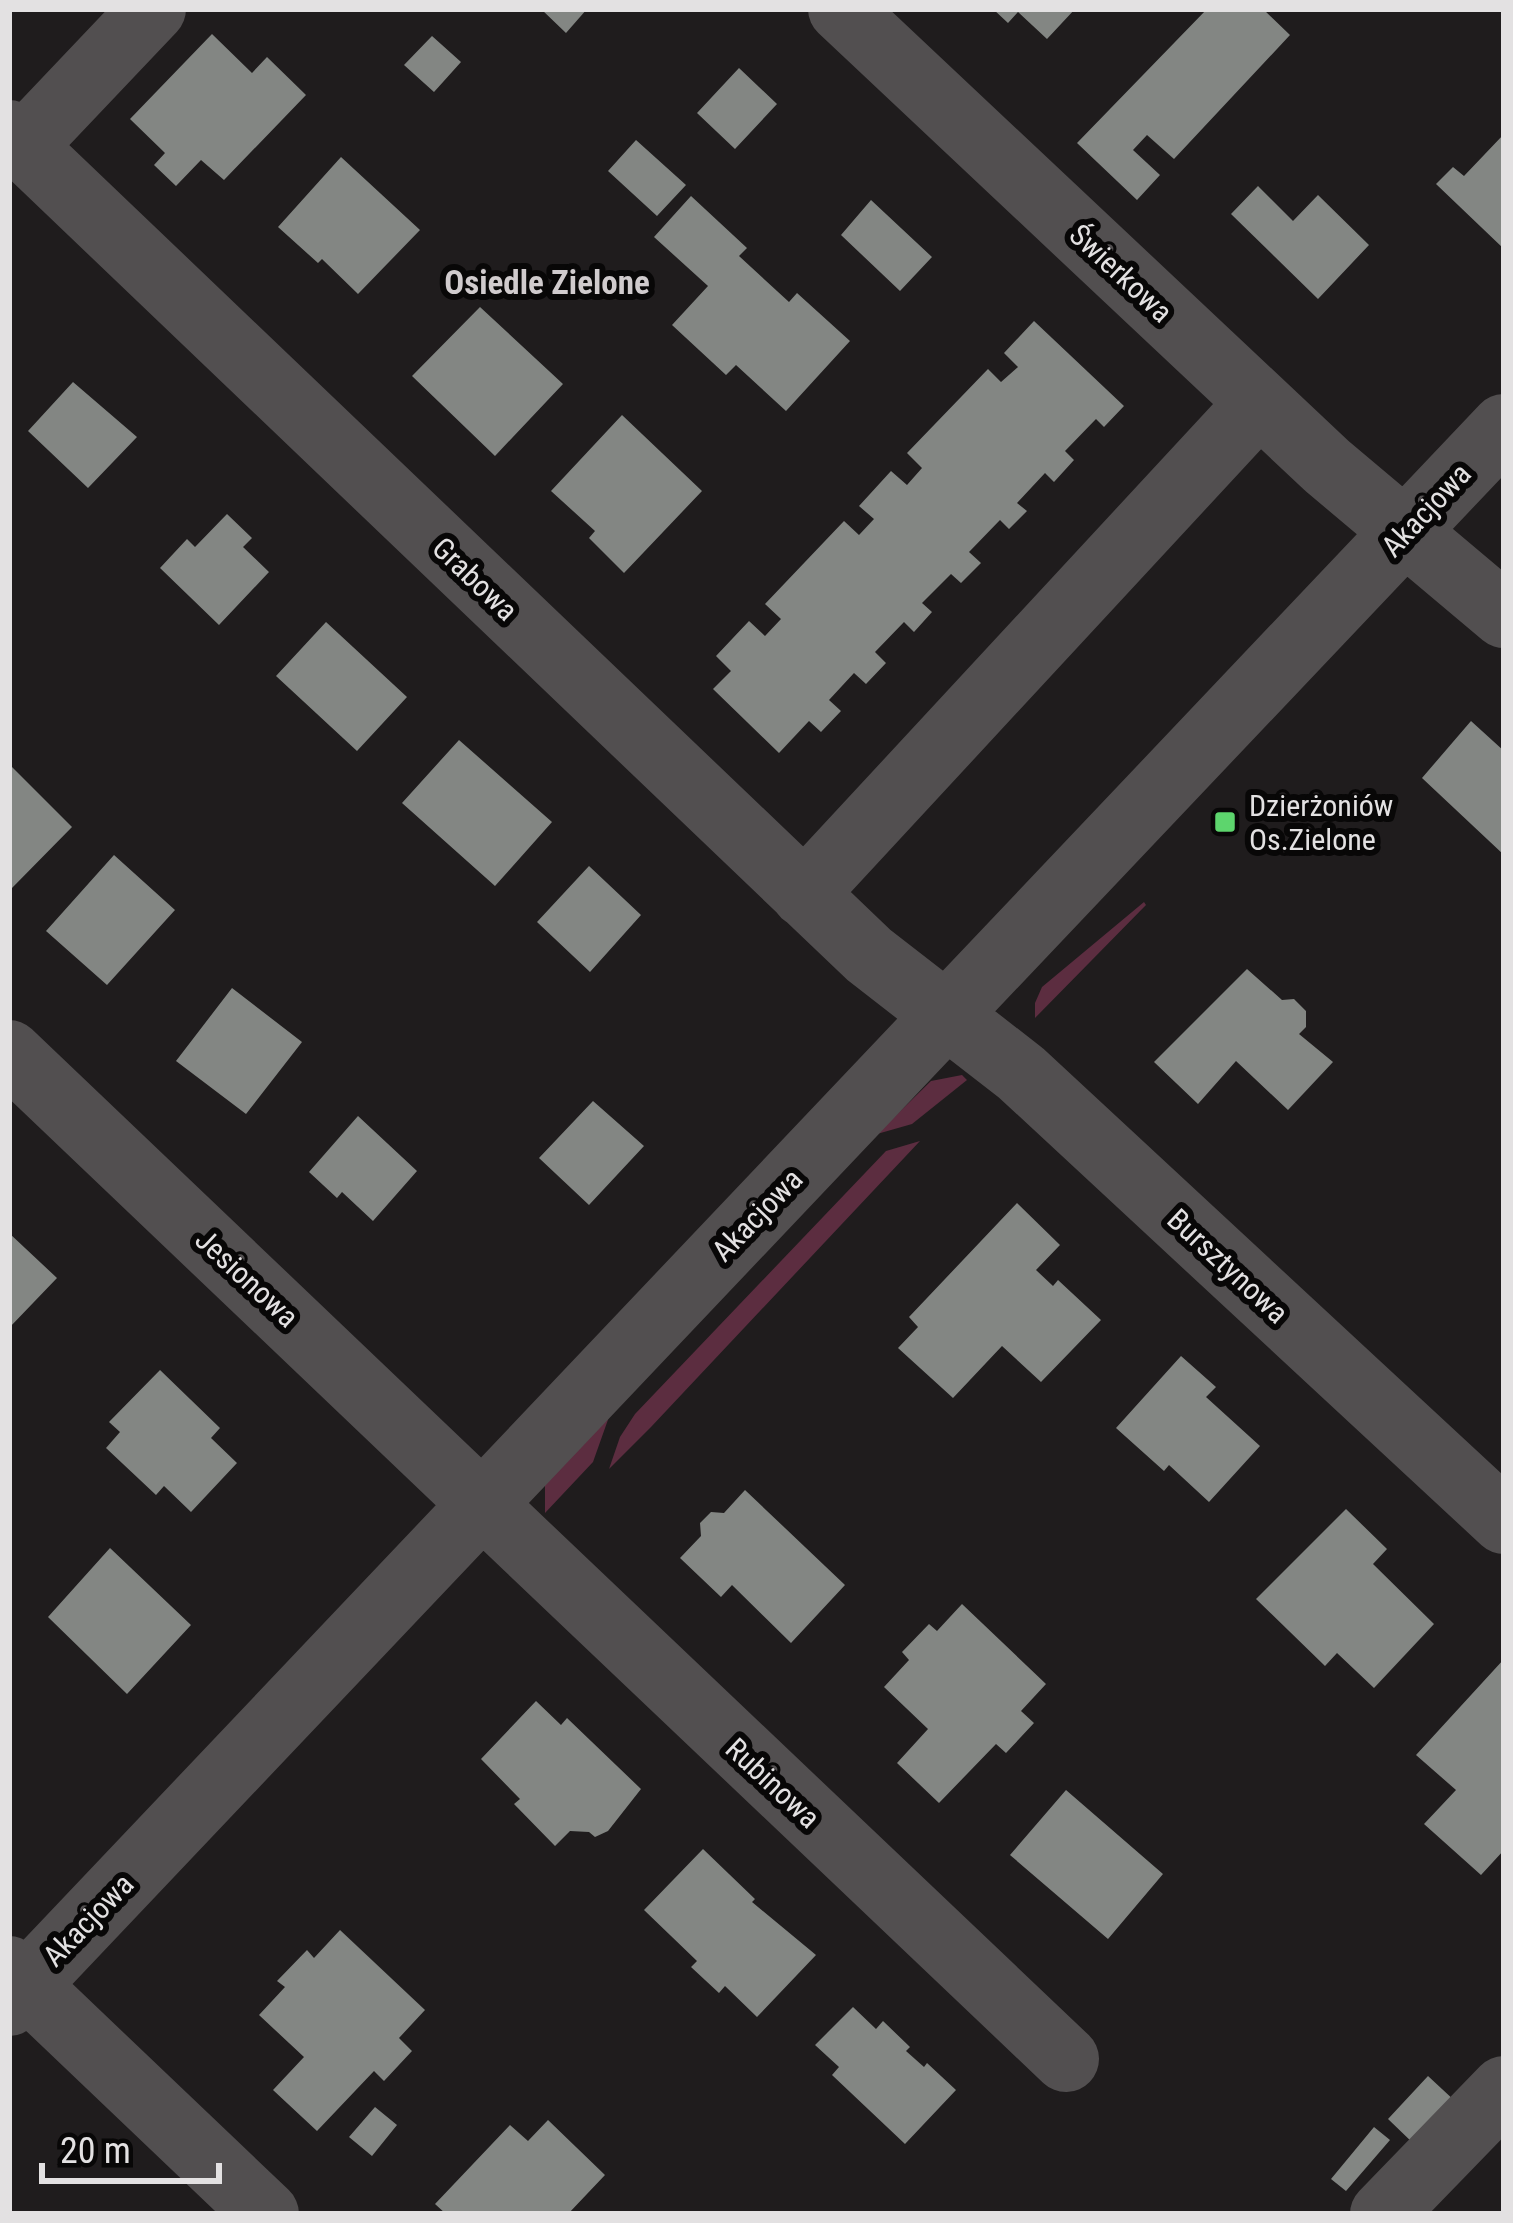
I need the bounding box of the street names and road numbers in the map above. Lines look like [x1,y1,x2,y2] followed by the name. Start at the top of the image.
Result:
[1062,217,1180,329] street label: Świerkowa
[1374,456,1478,564] street label: Akacjowa
[425,530,525,628] street label: Grabowa
[705,1162,809,1268] street label: Akacjowa
[1161,1201,1295,1331] street label: Bursztynowa
[188,1222,306,1334] street label: Jesionowa
[719,1731,827,1835] street label: Rubinowa
[36,1867,140,1973] street label: Akacjowa

